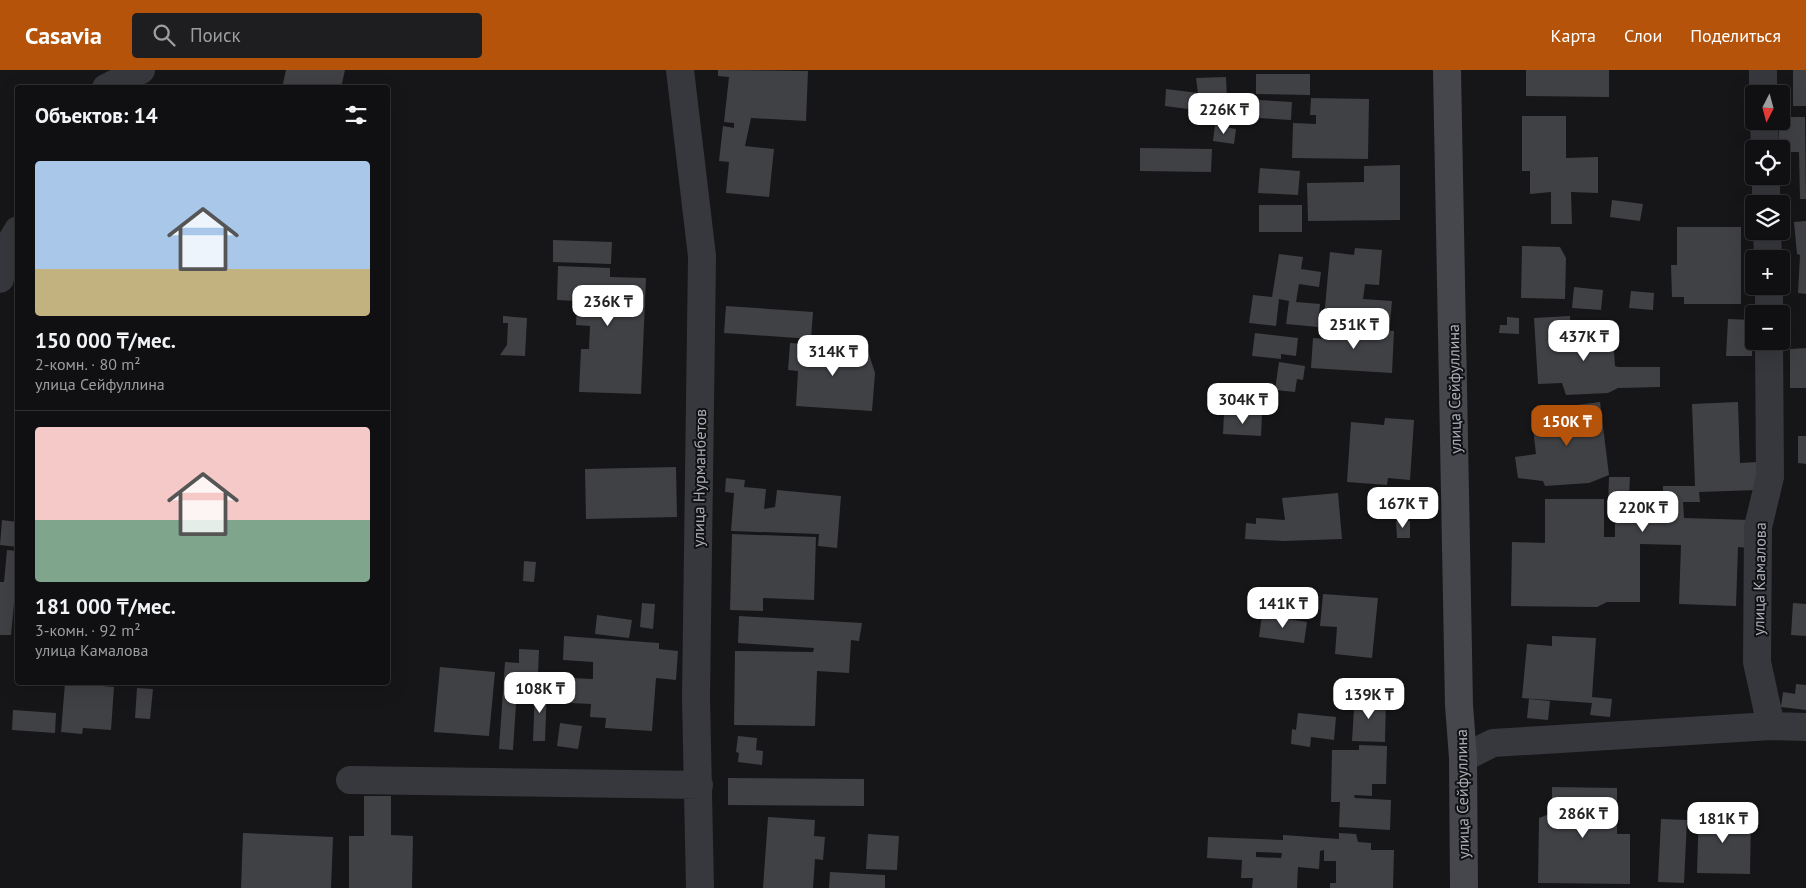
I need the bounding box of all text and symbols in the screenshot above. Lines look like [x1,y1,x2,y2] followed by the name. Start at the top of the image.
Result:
[132,13,482,58] search box
[25,20,102,51] text: Casavia
[150,21,178,49] icon: search
[190,23,241,47] text: Поиск
[1551,24,1596,47] text: Карта
[1624,24,1662,47] text: Слои
[1690,24,1781,47] text: Поделиться
[1745,85,1790,130] north arrow
[1745,85,1790,350] map controls
[1183,92,1265,135] pin: 226K ₸
[1199,99,1249,119] text: 226K ₸
[342,101,370,129] icon: filters
[35,102,158,129] text: Объектов: 14
[1745,140,1790,185] button: locate
[158,194,248,284] icon: home
[1745,195,1790,240] button: layers
[1745,250,1790,295] button: +
[567,284,649,327] pin: 236K ₸
[583,291,633,311] text: 236K ₸
[1745,305,1790,350] button: −
[1313,308,1395,350] pin: 251K ₸
[1329,314,1379,334] text: 251K ₸
[1543,320,1625,362] pin: 437K ₸
[1443,324,1465,454] street label: улица Сейфуллина
[1559,326,1609,346] text: 437K ₸
[35,327,176,354] text: 150 000 ₸/мес.
[792,334,874,377] pin: 314K ₸
[808,341,858,361] text: 314K ₸
[35,354,141,374] text: 2-комн. · 80 m²
[35,374,165,394] text: улица Сейфуллина
[1202,382,1284,425] pin: 304K ₸
[1218,389,1268,409] text: 304K ₸
[1526,404,1608,447] pin: 150K ₸
[688,409,710,547] street label: улица Нурманбетов
[1542,411,1592,431] text: 150K ₸
[158,459,248,549] icon: home
[1362,486,1444,529] pin: 167K ₸
[1602,490,1684,533] pin: 220K ₸
[1378,493,1428,513] text: 167K ₸
[1618,497,1668,517] text: 220K ₸
[1748,522,1770,636] street label: улица Камалова
[1242,586,1324,629] pin: 141K ₸
[35,593,176,620] text: 181 000 ₸/мес.
[1258,593,1308,613] text: 141K ₸
[35,620,141,640] text: 3-комн. · 92 m²
[35,640,149,660] text: улица Камалова
[499,672,581,714] pin: 108K ₸
[515,678,565,698] text: 108K ₸
[1328,678,1410,720] pin: 139K ₸
[1344,684,1394,704] text: 139K ₸
[1451,729,1473,859] street label: улица Сейфуллина
[1542,796,1624,839] pin: 286K ₸
[1682,802,1764,844] pin: 181K ₸
[1558,803,1608,823] text: 286K ₸
[1698,808,1748,828] text: 181K ₸

